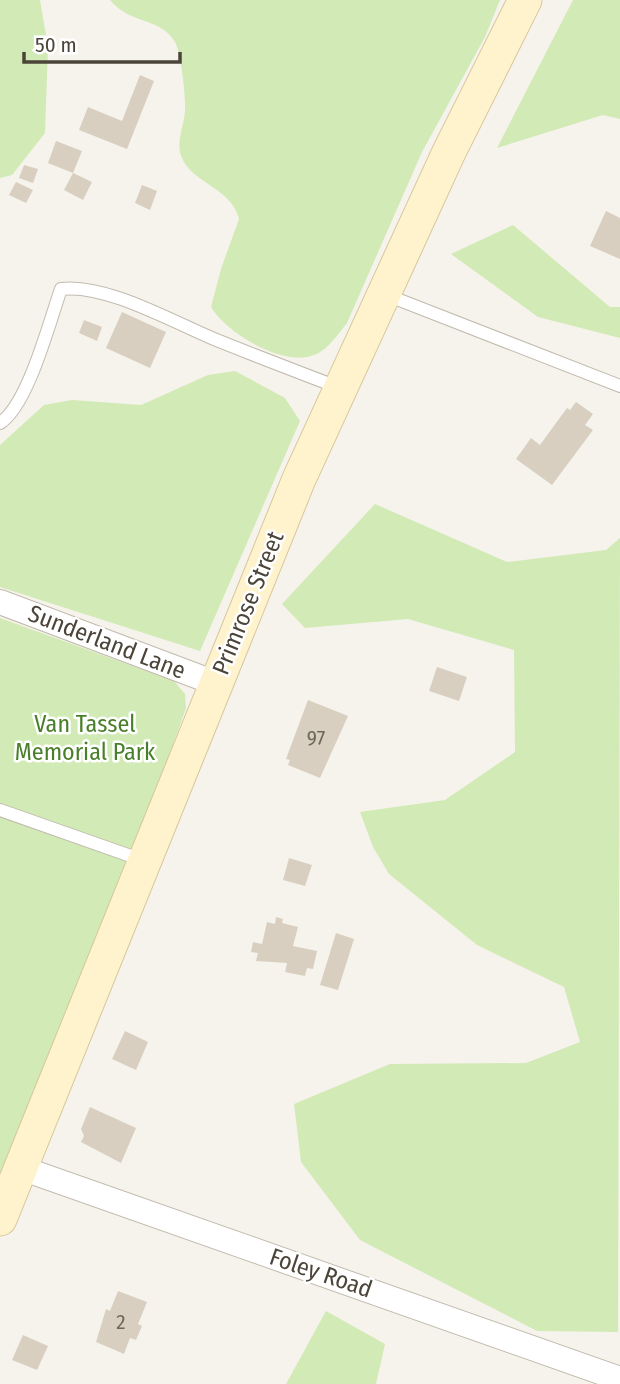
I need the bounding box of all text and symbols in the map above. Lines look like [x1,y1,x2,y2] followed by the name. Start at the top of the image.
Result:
[24,21,180,65] scale bar
[35,32,77,58] text: 50 m
[207,527,290,679] street label: Primrose Street
[24,599,190,685] street label: Sunderland Lane
[15,710,156,766] park label: Van Tassel Memorial Park
[307,725,325,751] house number: 97
[266,1242,376,1304] street label: Foley Road
[116,1309,126,1335] house number: 2

